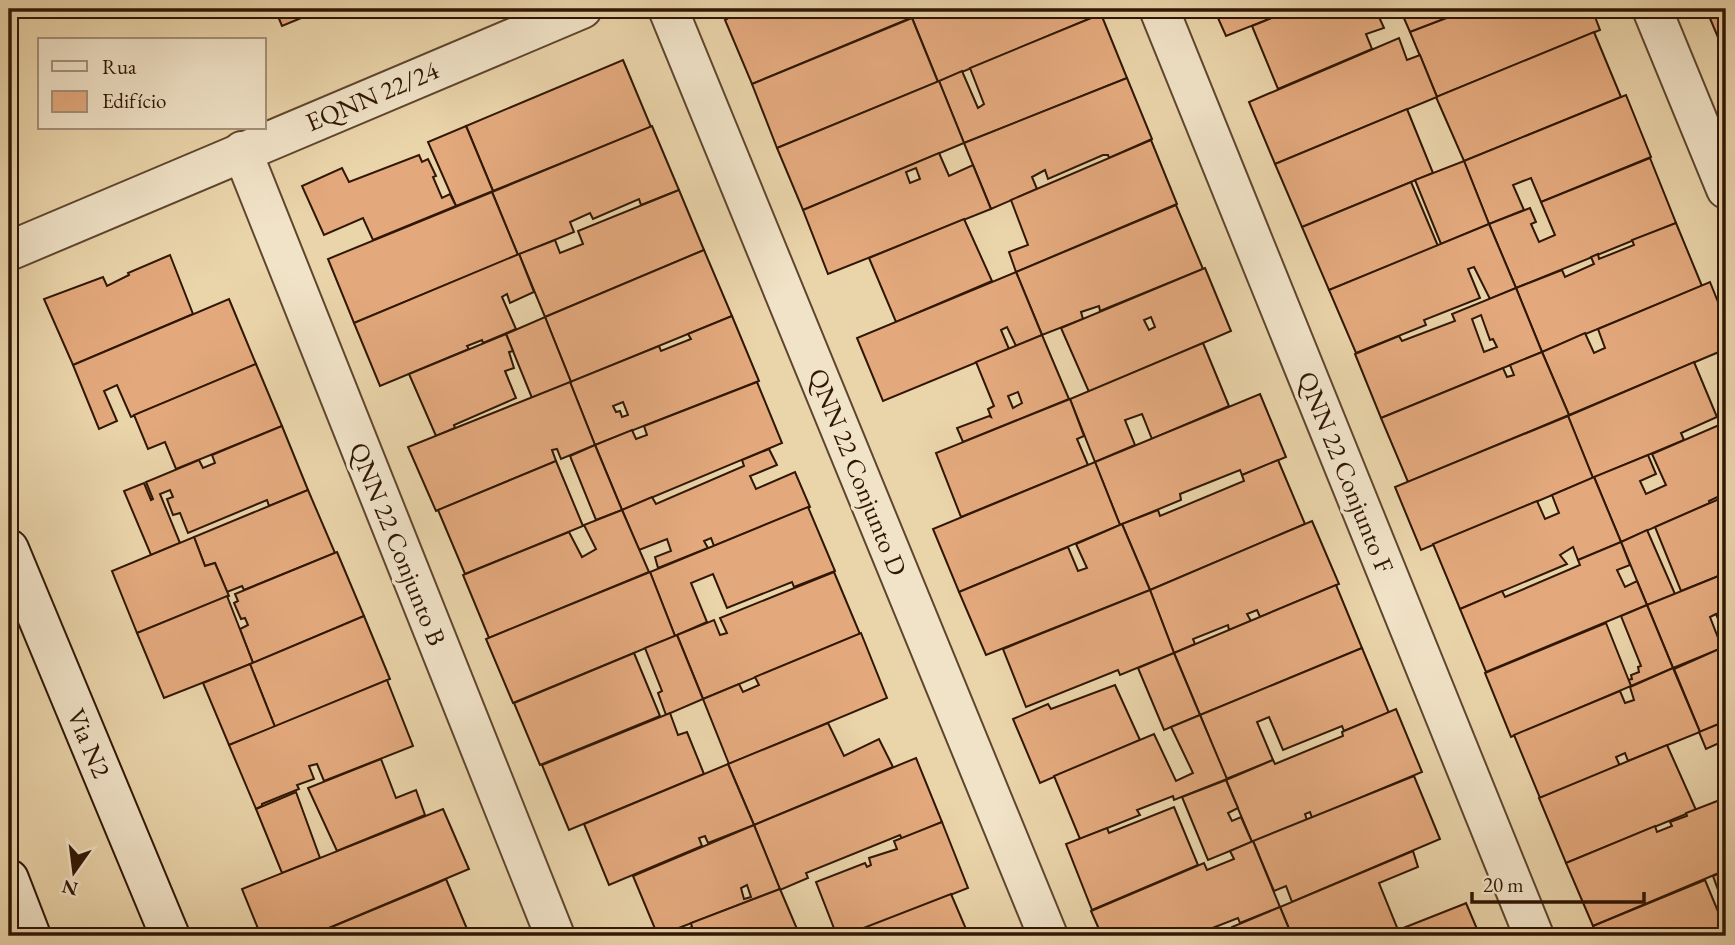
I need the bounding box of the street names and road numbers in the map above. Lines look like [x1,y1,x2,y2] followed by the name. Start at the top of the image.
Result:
[300,53,444,139] street label: EQNN 22/24
[801,363,915,581] street label: QNN 22 Conjunto D
[1290,366,1402,578] street label: QNN 22 Conjunto F
[342,437,454,651] street label: QNN 22 Conjunto B
[59,703,119,783] street label: Via N2

